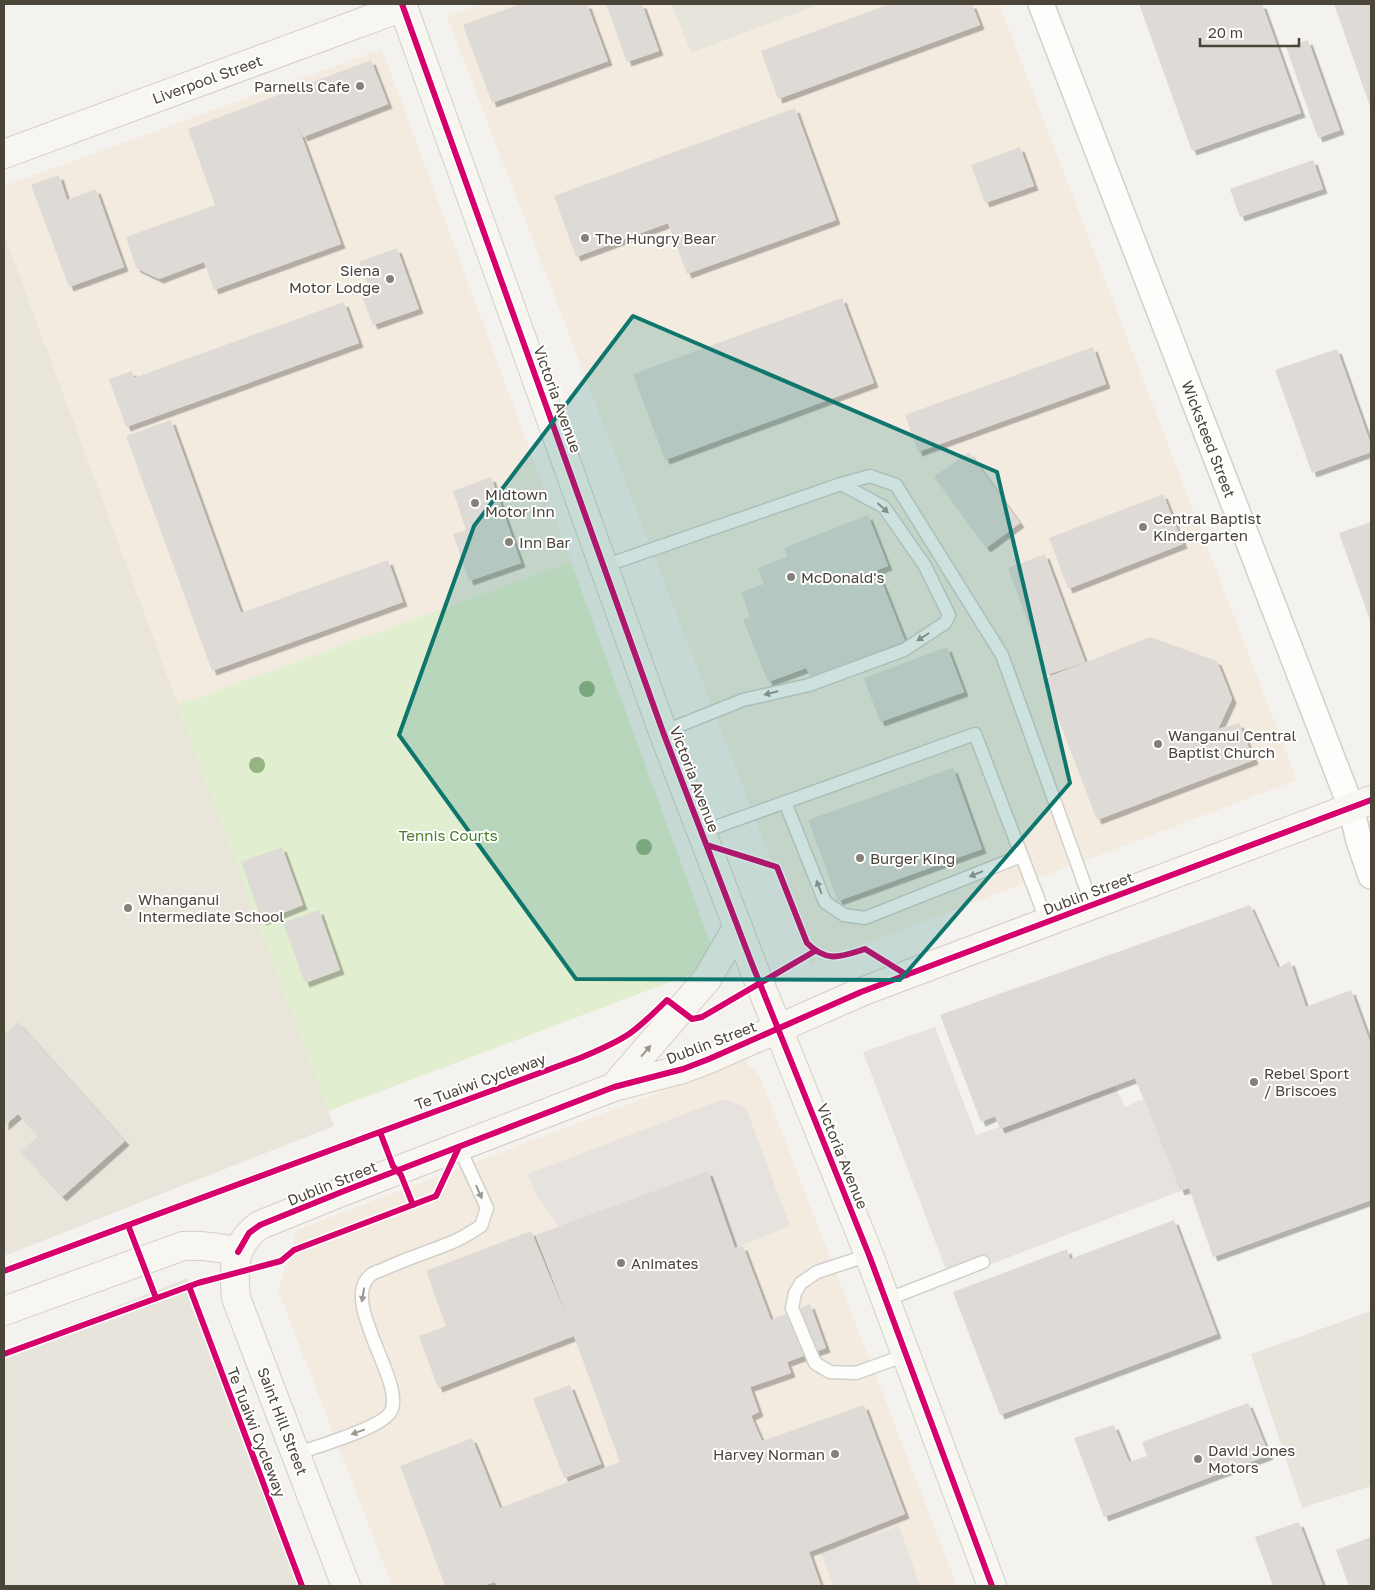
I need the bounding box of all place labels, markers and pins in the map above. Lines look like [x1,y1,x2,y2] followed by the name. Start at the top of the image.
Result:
[254,77,350,95] place label: Parnells Cafe
[354,80,366,92] marker: Parnells Cafe
[595,229,717,247] place label: The Hungry Bear
[579,232,591,244] marker: The Hungry Bear
[289,261,380,296] place label: Siena Motor Lodge
[384,273,396,285] marker: Siena Motor Lodge
[485,485,555,520] place label: Midtown Motor Inn
[469,497,481,509] marker: Midtown Motor Inn
[1153,509,1261,544] place label: Central Baptist Kindergarten
[1137,521,1149,533] marker: Central Baptist Kindergarten
[519,533,570,551] place label: Inn Bar
[503,536,515,548] marker: Inn Bar
[801,568,884,586] place label: McDonald's
[785,571,797,583] marker: McDonald's
[1168,726,1296,761] place label: Wanganui Central Baptist Church
[1152,738,1164,750] marker: Wanganui Central Baptist Church
[870,849,955,867] place label: Burger King
[854,852,866,864] marker: Burger King
[138,890,284,925] place label: Whanganui Intermediate School
[122,902,134,914] marker: Whanganui Intermediate School
[1264,1064,1349,1099] place label: Rebel Sport / Briscoes
[1248,1076,1260,1088] marker: Rebel Sport / Briscoes
[631,1254,699,1272] place label: Animates
[615,1257,627,1269] marker: Animates
[1208,1441,1295,1476] place label: David Jones Motors
[713,1445,825,1463] place label: Harvey Norman
[829,1448,841,1460] marker: Harvey Norman
[1192,1453,1204,1465] marker: David Jones Motors

